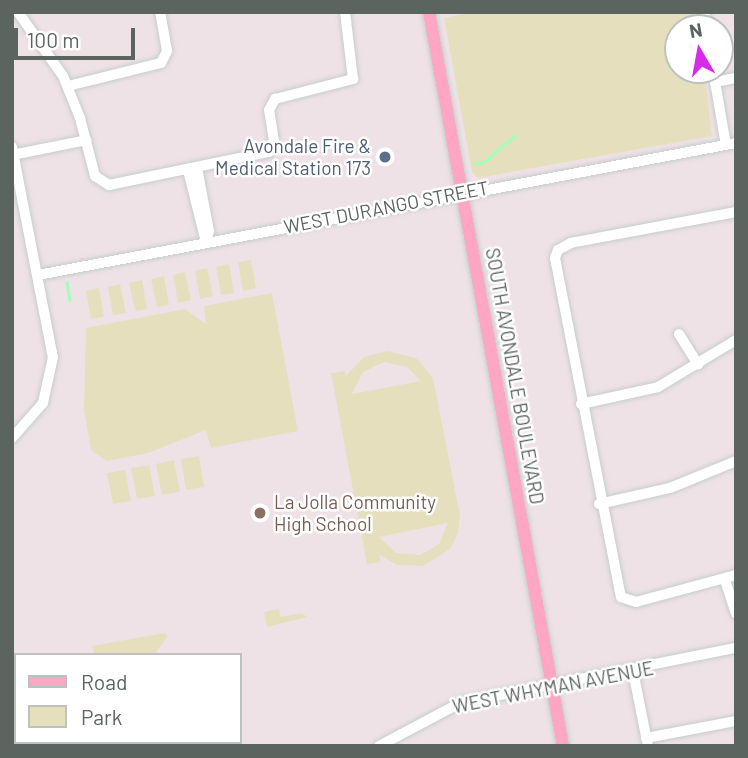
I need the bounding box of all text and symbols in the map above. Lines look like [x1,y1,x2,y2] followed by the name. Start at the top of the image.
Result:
[18,14,138,58] scale bar
[664,14,734,84] north arrow
[687,17,704,42] text: N
[27,27,80,52] text: 100 m
[215,135,371,179] place label: Avondale Fire & Medical Station 173
[377,149,393,165] marker: Avondale Fire & Medical Station 173
[282,176,490,238] street label: WEST DURANGO STREET
[481,246,549,506] street label: SOUTH AVONDALE BOULEVARD
[274,491,436,535] place label: La Jolla Community High School
[252,505,268,521] marker: La Jolla Community High School
[14,653,242,744] legend
[450,656,656,718] street label: WEST WHYMAN AVENUE
[81,669,127,694] text: Road
[81,704,122,729] text: Park

